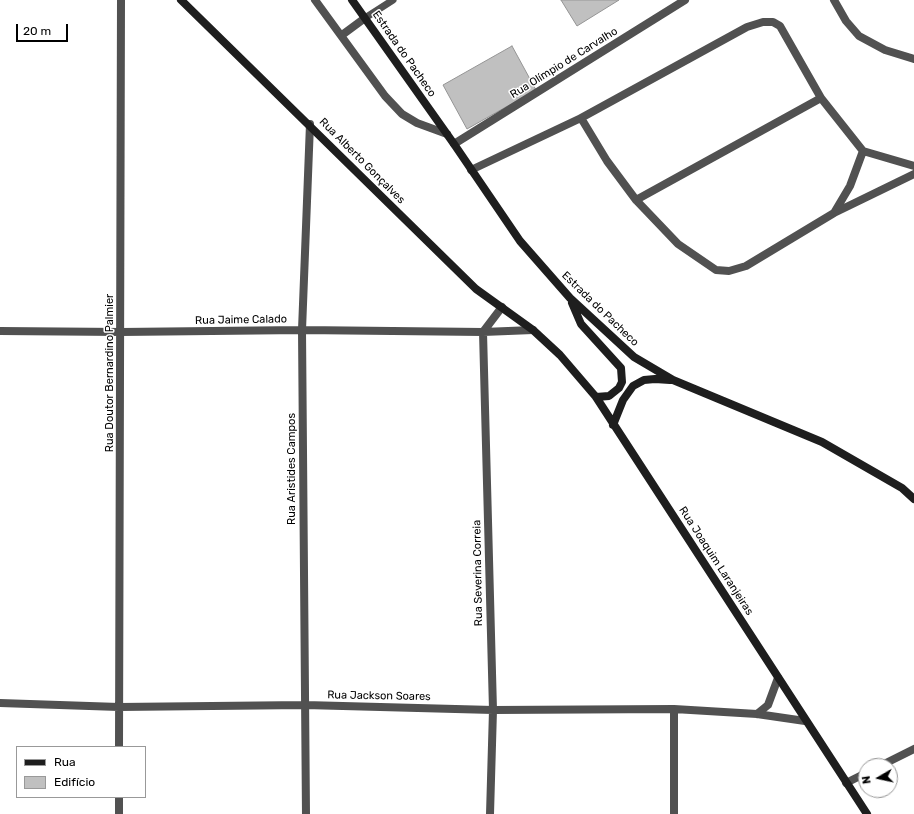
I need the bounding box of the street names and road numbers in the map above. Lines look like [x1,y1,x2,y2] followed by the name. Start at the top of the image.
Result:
[369,8,439,100] street label: Estrada do Pacheco
[508,25,620,101] street label: Rua Olímpio de Carvalho
[316,115,408,207] street label: Rua Alberto Gonçalves
[559,269,641,349] street label: Estrada do Pacheco
[103,294,117,452] street label: Rua Doutor Bernardino Palmier
[195,313,287,327] street label: Rua Jaime Calado
[285,413,299,525] street label: Rua Aristides Campos
[676,504,756,618] street label: Rua Joaquim Laranjeiras
[470,520,486,626] street label: Rua Severina Correia
[327,688,431,704] street label: Rua Jackson Soares

